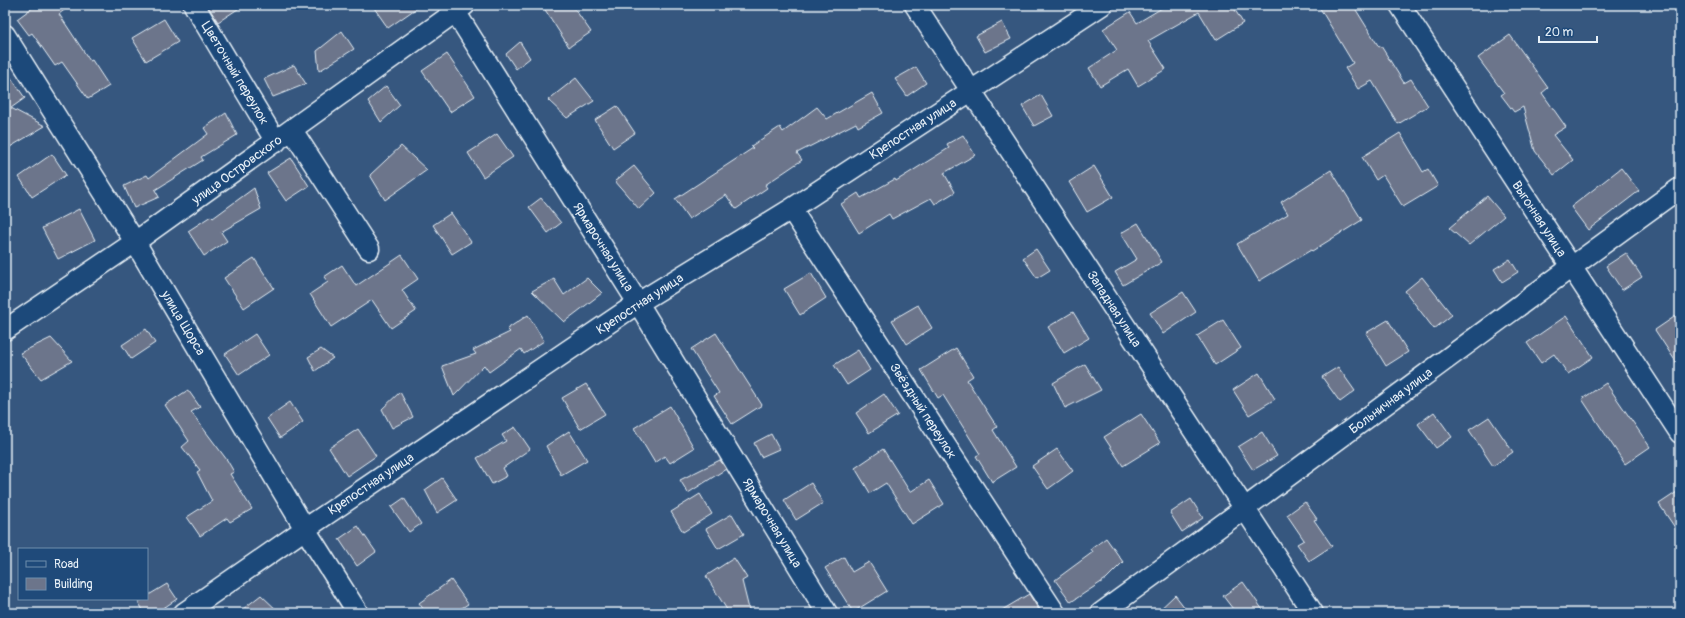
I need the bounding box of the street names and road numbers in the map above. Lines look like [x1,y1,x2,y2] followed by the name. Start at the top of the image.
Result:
[198,18,272,128] street label: Цветочный переулок
[867,95,959,163] street label: Крепостная улица
[188,132,285,209] street label: улица Островского
[1508,178,1570,260] street label: Выгонная улица
[569,200,637,294] street label: Ярмарочная улица
[1083,268,1145,350] street label: Западная улица
[594,270,686,338] street label: Крепостная улица
[157,287,209,358] street label: улица Щорса
[886,360,960,462] street label: Звёздный переулок
[1346,364,1436,438] street label: Больничная улица
[325,449,417,519] street label: Крепостная улица
[739,475,805,571] street label: Ярмарочная улица

